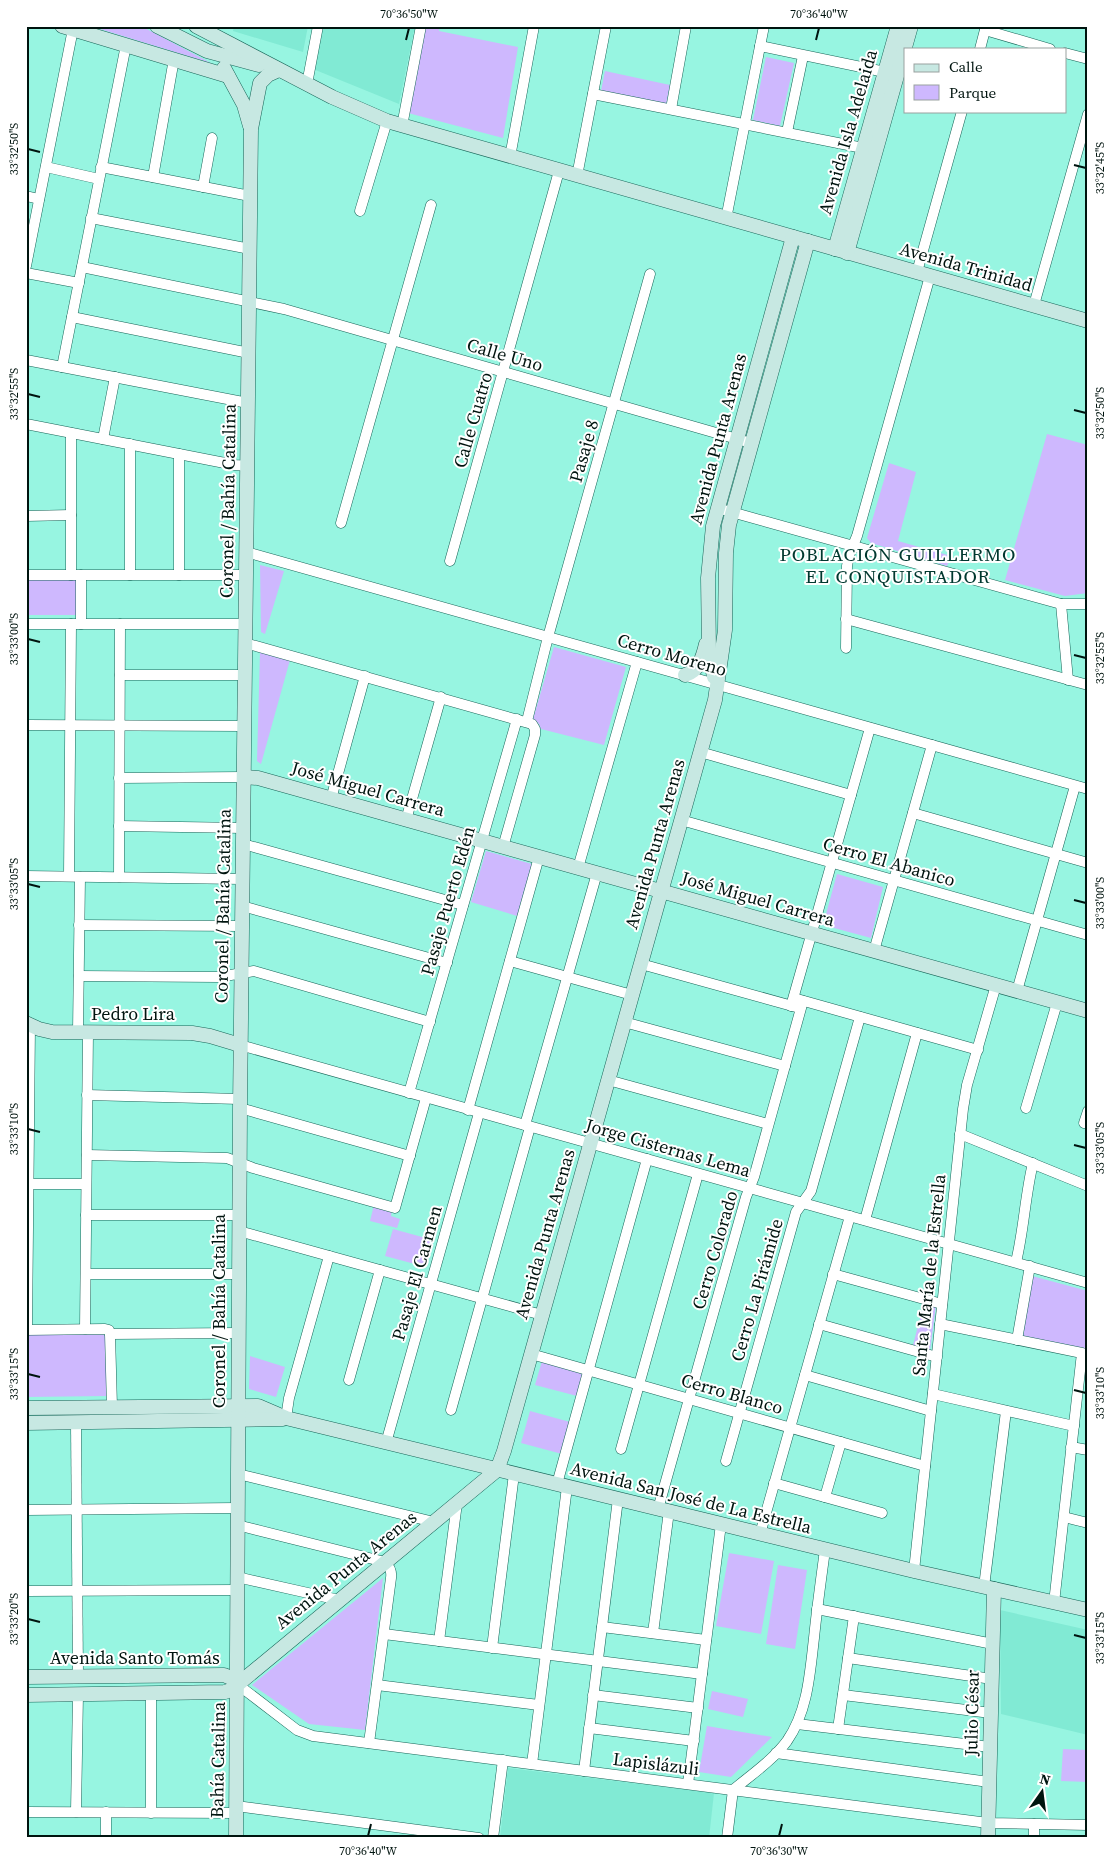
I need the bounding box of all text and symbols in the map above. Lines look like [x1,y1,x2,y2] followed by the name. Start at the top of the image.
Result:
[380,6,438,22] text: 70°36'50"W
[790,6,848,22] text: 70°36'40"W
[812,46,883,217] street label: Avenida Isla Adelaida
[904,48,1066,112] legend
[949,56,983,77] text: Calle
[949,82,997,103] text: Parque
[6,123,22,175] text: 33°32'50"S
[1092,142,1108,194] text: 33°32'45"S
[897,236,1035,297] street label: Avenida Trinidad
[464,332,546,377] street label: Calle Uno
[683,350,752,527] street label: Avenida Punta Arenas
[6,368,22,420] text: 33°32'55"S
[447,369,498,471] street label: Calle Cuatro
[1092,387,1108,439] text: 33°32'50"S
[213,403,242,598] street label: Coronel / Bahía Catalina
[563,417,604,485] street label: Pasaje 8
[780,541,1016,589] district label: POBLACIÓN GUILLERMO EL CONQUISTADOR
[6,613,22,665] text: 33°33'00"S
[614,627,730,682] street label: Cerro Moreno
[1092,632,1108,684] text: 33°32'55"S
[288,754,449,823] street label: José Miguel Carrera
[618,756,691,932] street label: Avenida Punta Arenas
[208,808,237,1003] street label: Coronel / Bahía Catalina
[414,823,481,978] street label: Pasaje Puerto Edén
[820,831,958,892] street label: Cerro El Abanico
[6,858,22,910] text: 33°33'05"S
[678,864,839,933] street label: José Miguel Carrera
[1092,877,1108,929] text: 33°33'00"S
[91,1001,176,1026] street label: Pedro Lira
[6,1103,22,1155] text: 33°33'10"S
[582,1112,754,1183] street label: Jorge Cisternas Lema
[1092,1122,1108,1174] text: 33°33'05"S
[508,1146,581,1322] street label: Avenida Punta Arenas
[905,1172,952,1377] street label: Santa María de la Estrella
[686,1187,743,1312] street label: Cerro Colorado
[385,1202,448,1344] street label: Pasaje El Carmen
[206,1213,231,1408] street label: Coronel / Bahía Catalina
[724,1216,789,1364] street label: Cerro La Pirámide
[6,1348,22,1400] text: 33°33'15"S
[678,1367,786,1420] street label: Cerro Blanco
[1092,1367,1108,1419] text: 33°33'10"S
[568,1455,815,1540] street label: Avenida San José de La Estrella
[269,1504,422,1635] street label: Avenida Punta Arenas
[6,1593,22,1645] text: 33°33'20"S
[1092,1612,1108,1664] text: 33°33'15"S
[50,1645,220,1670] street label: Avenida Santo Tomás
[958,1669,985,1757] street label: Julio César
[204,1701,231,1818] street label: Bahía Catalina
[611,1746,701,1781] street label: Lapislázuli
[1016,1766,1066,1816] north arrow
[1038,1768,1053,1790] text: N
[339,1843,397,1859] text: 70°36'40"W
[750,1843,808,1859] text: 70°36'30"W

